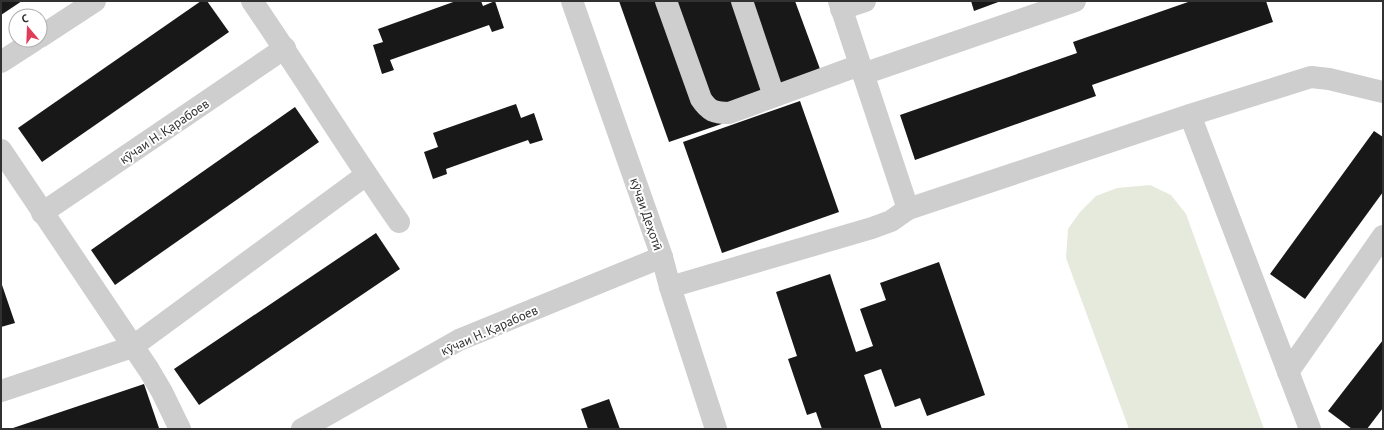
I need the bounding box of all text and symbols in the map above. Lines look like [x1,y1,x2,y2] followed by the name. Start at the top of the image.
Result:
[8,8,48,48] north arrow
[20,11,30,26] text: С
[116,95,212,168] street label: кӯчаи Н. Қарабоев
[626,175,667,253] street label: кӯчаи Деҳотӣ
[438,301,540,359] street label: кӯчаи Н. Қарабоев

